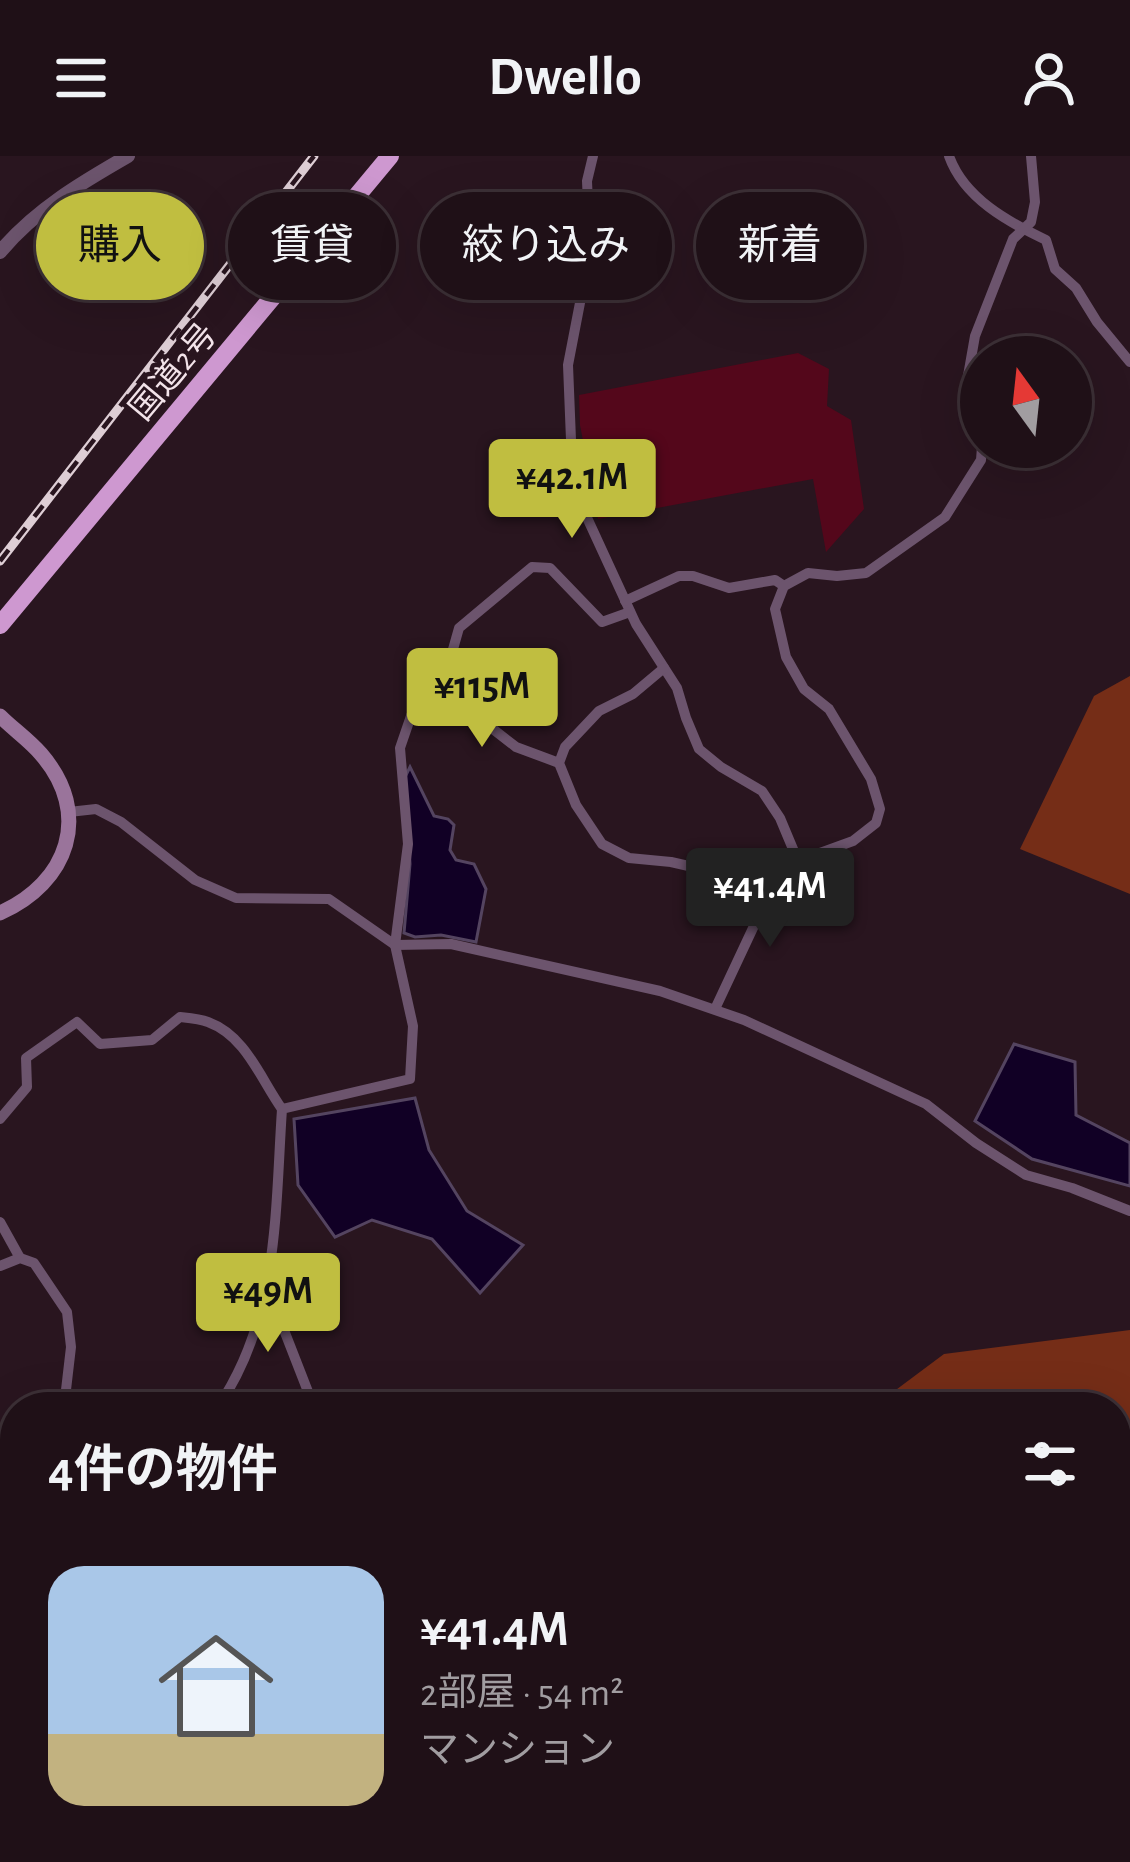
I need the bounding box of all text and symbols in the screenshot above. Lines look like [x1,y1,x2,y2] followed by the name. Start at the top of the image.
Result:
[48,45,114,111] icon: menu
[1016,45,1082,111] icon: person
[488,51,642,105] text: Dwello
[36,192,204,300] chip: 購入
[228,192,396,300] chip: 賃貸
[420,192,672,300] chip: 絞り込み
[696,192,864,300] chip: 新着
[123,317,223,427] street label: 国道2号
[960,336,1092,468] north arrow
[960,336,1092,468] map controls
[474,439,670,541] pin: ¥42.1M
[516,458,628,497] text: ¥42.1M
[398,648,566,750] pin: ¥115M
[434,667,530,706] text: ¥115M
[672,848,868,950] pin: ¥41.4M
[713,867,827,906] text: ¥41.4M
[197,1253,339,1355] pin: ¥49M
[223,1272,313,1311] text: ¥49M
[1017,1431,1083,1497] icon: filters
[48,1445,278,1496] text: 4件の物件
[420,1604,569,1655] text: ¥41.4M
[144,1614,288,1758] icon: home
[420,1674,624,1713] text: 2部屋 · 54 m²
[420,1731,615,1770] text: マンション

